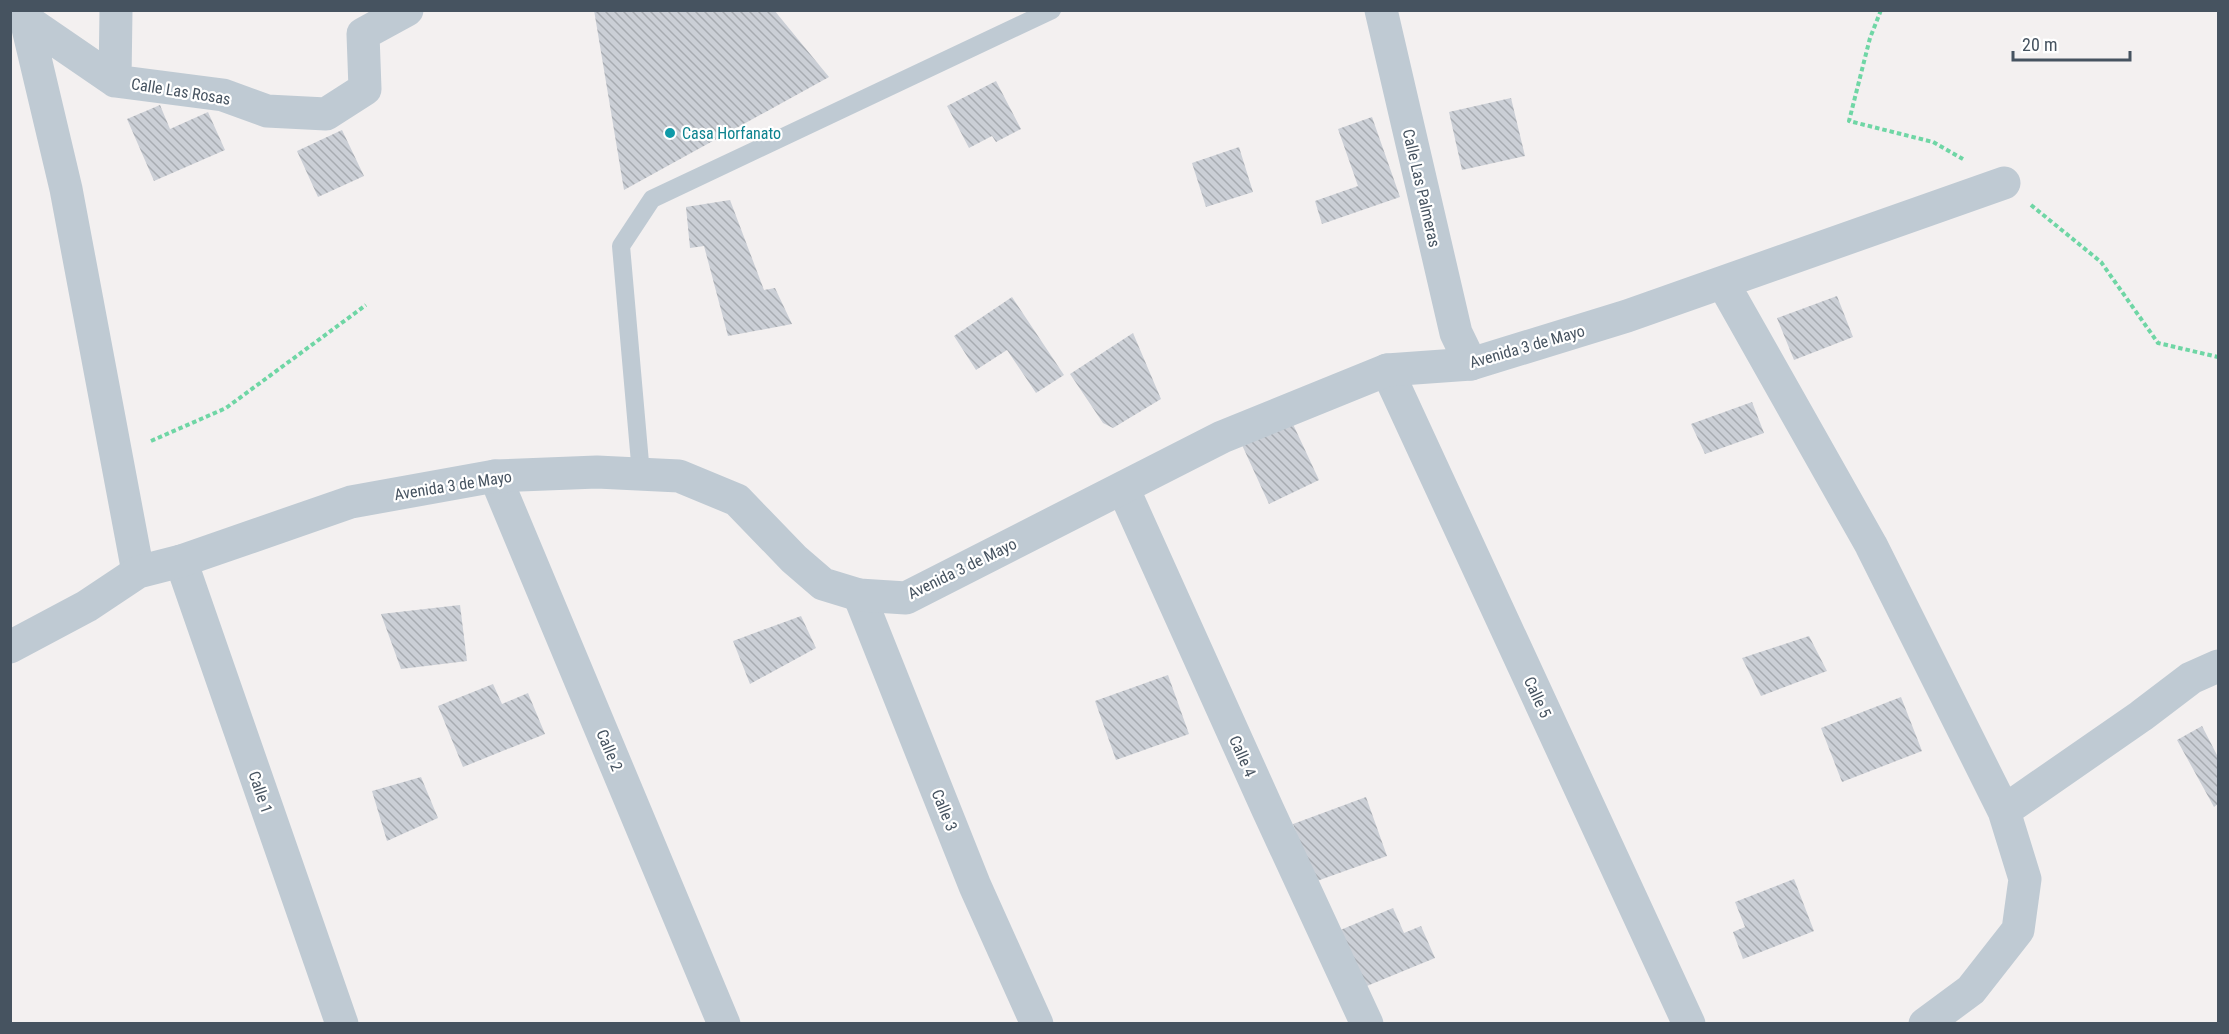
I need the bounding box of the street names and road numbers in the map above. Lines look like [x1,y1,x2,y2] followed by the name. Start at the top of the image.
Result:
[130,74,232,109] street label: Calle Las Rosas
[1399,127,1444,249] street label: Calle Las Palmeras
[1467,321,1587,372] street label: Avenida 3 de Mayo
[393,467,513,504] street label: Avenida 3 de Mayo
[905,534,1020,603] street label: Avenida 3 de Mayo
[1520,674,1555,721] street label: Calle 5
[592,727,627,774] street label: Calle 2
[1225,733,1260,780] street label: Calle 4
[245,769,277,816] street label: Calle 1
[928,787,961,834] street label: Calle 3

